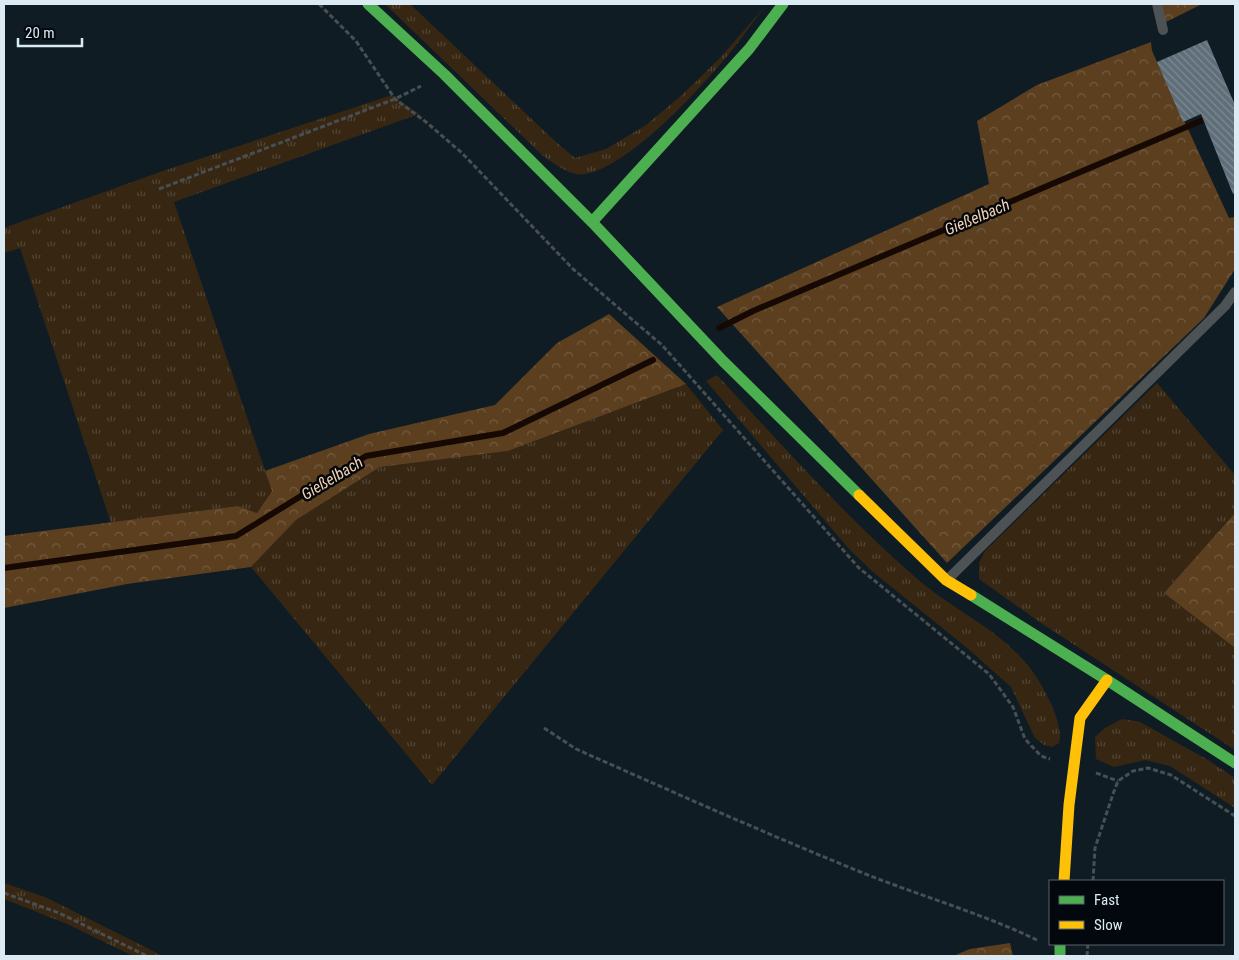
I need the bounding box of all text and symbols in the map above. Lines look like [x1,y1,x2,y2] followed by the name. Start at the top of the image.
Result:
[18,15,81,47] scale bar
[25,24,55,42] text: 20 m
[942,195,1012,239] water label: Gießelbach
[298,452,366,504] water label: Gießelbach
[1049,880,1224,945] legend
[1094,891,1119,909] text: Fast
[1094,916,1123,934] text: Slow

